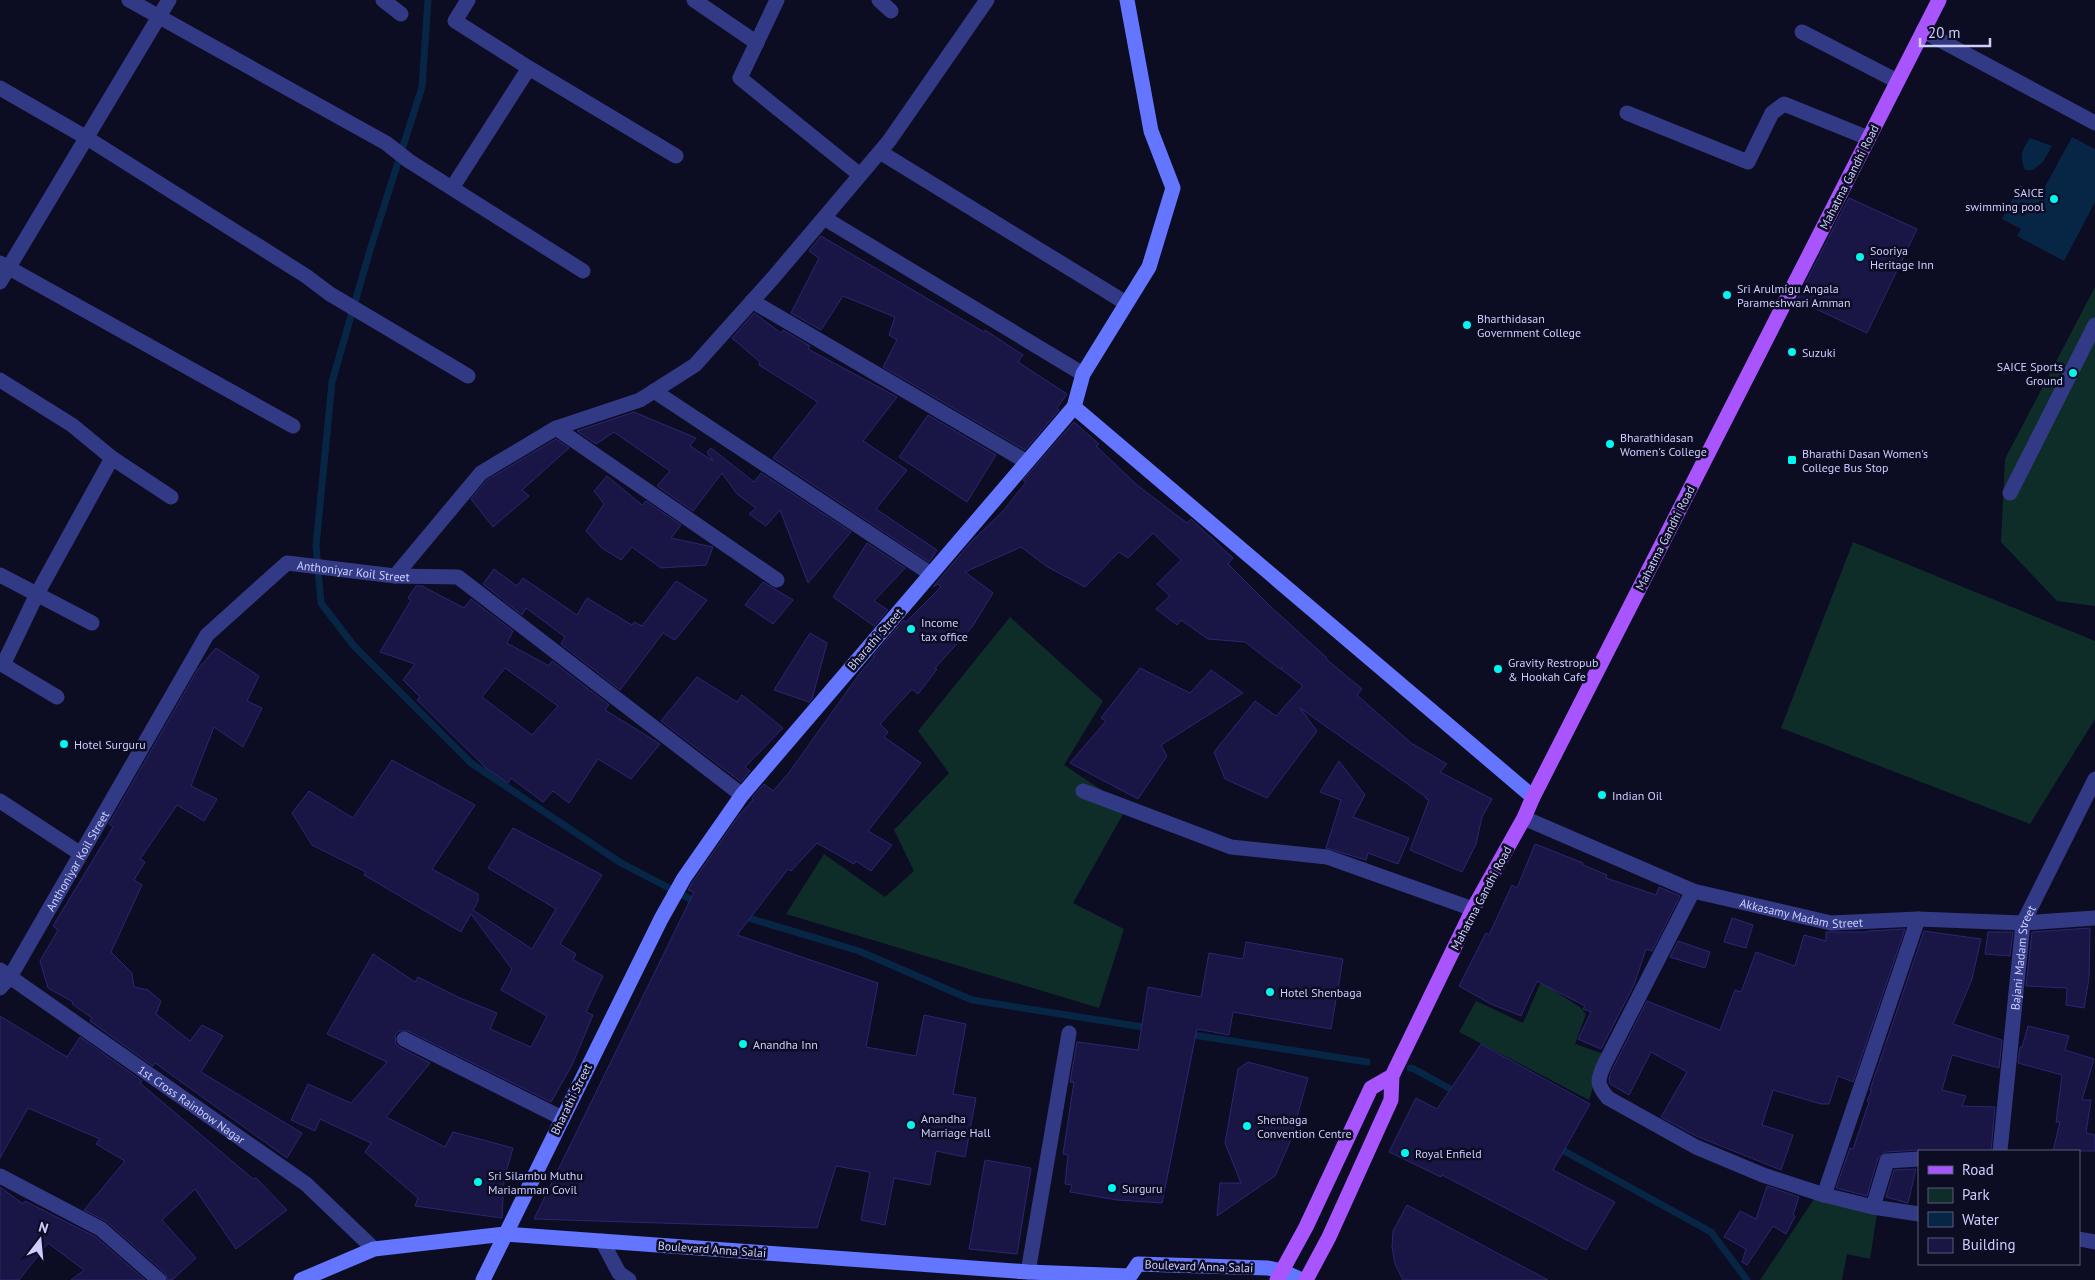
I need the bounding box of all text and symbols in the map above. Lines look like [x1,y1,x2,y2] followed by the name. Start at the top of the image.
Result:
[1920,15,1990,47] scale bar
[1928,23,1961,42] text: 20 m
[1816,122,1882,232] street label: Mahatma Gandhi Road
[1965,185,2044,214] place label: SAICE swimming pool
[2048,193,2060,205] marker: SAICE swimming pool
[1870,243,1934,272] place label: Sooriya Heritage Inn
[1854,251,1866,263] marker: Sooriya Heritage Inn
[1737,281,1851,310] place label: Sri Arulmigu Angala Parameshwari Amman
[1721,289,1733,301] marker: Sri Arulmigu Angala Parameshwari Amman
[1477,311,1581,340] place label: Bharthidasan Government College
[1461,319,1473,331] marker: Bharthidasan Government College
[1802,345,1836,360] place label: Suzuki
[1786,346,1798,358] marker: Suzuki
[1997,359,2063,388] place label: SAICE Sports Ground
[2067,367,2079,379] marker: SAICE Sports Ground
[1620,430,1707,459] place label: Bharathidasan Women's College
[1604,438,1616,450] marker: Bharathidasan Women's College
[1802,446,1928,475] place label: Bharathi Dasan Women's College Bus Stop
[1786,454,1798,466] marker: Bharathi Dasan Women's College Bus Stop
[1632,483,1698,593] street label: Mahatma Gandhi Road
[296,557,410,584] street label: Anthoniyar Koil Street
[844,605,906,673] street label: Bharathi Street
[921,615,968,644] place label: Income tax office
[905,623,917,635] marker: Income tax office
[1508,655,1599,684] place label: Gravity Restropub & Hookah Cafe
[1492,663,1504,675] marker: Gravity Restropub & Hookah Cafe
[74,737,146,752] place label: Hotel Surguru
[58,738,70,750] marker: Hotel Surguru
[1612,788,1663,803] place label: Indian Oil
[1596,789,1608,801] marker: Indian Oil
[42,808,112,914] street label: Anthoniyar Koil Street
[1447,843,1515,953] street label: Mahatma Gandhi Road
[1738,895,1863,931] street label: Akkasamy Madam Street
[2007,902,2038,1011] street label: Bajani Madam Street
[1280,985,1362,1000] place label: Hotel Shenbaga
[1264,986,1276,998] marker: Hotel Shenbaga
[753,1037,818,1052] place label: Anandha Inn
[737,1038,749,1050] marker: Anandha Inn
[135,1061,248,1147] street label: 1st Cross Rainbow Nagar
[547,1061,595,1137] street label: Bharathi Street
[921,1111,991,1140] place label: Anandha Marriage Hall
[1257,1112,1352,1141] place label: Shenbaga Convention Centre
[905,1119,917,1131] marker: Anandha Marriage Hall
[1241,1120,1253,1132] marker: Shenbaga Convention Centre
[1415,1146,1482,1161] place label: Royal Enfield
[1399,1147,1411,1159] marker: Royal Enfield
[1918,1150,2080,1265] legend
[1962,1160,1994,1179] text: Road
[488,1168,583,1197] place label: Sri Silambu Muthu Mariamman Covil
[472,1176,484,1188] marker: Sri Silambu Muthu Mariamman Covil
[1122,1181,1162,1196] place label: Surguru
[1106,1182,1118,1194] marker: Surguru
[1962,1185,1990,1204] text: Park
[1962,1210,1999,1229] text: Water
[15,1215,65,1265] north arrow
[37,1218,50,1237] text: N
[1962,1235,2016,1254] text: Building
[657,1238,767,1260] street label: Boulevard Anna Salai
[1144,1257,1254,1275] street label: Boulevard Anna Salai

